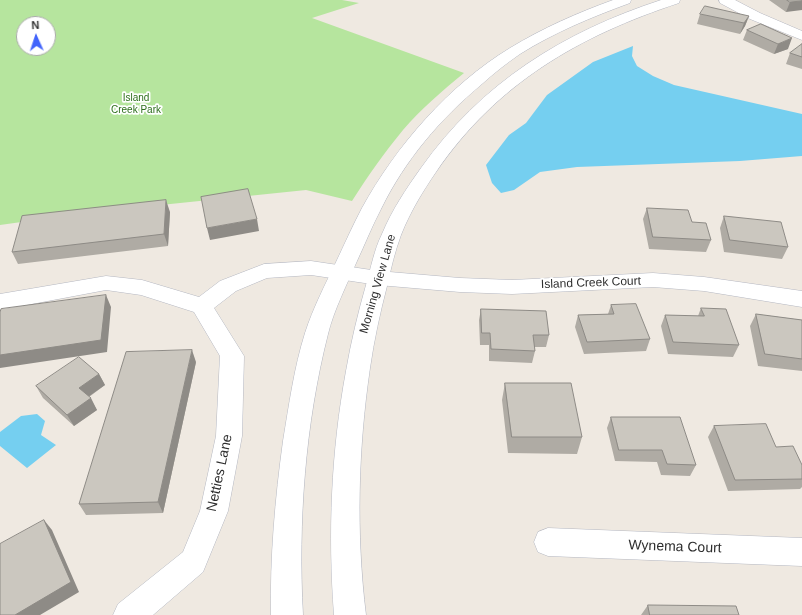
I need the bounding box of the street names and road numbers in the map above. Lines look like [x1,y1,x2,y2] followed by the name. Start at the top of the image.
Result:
[357,233,399,335] street label: Morning View Lane
[541,274,641,292] street label: Island Creek Court
[204,433,236,513] street label: Netties Lane
[628,537,722,557] street label: Wynema Court

